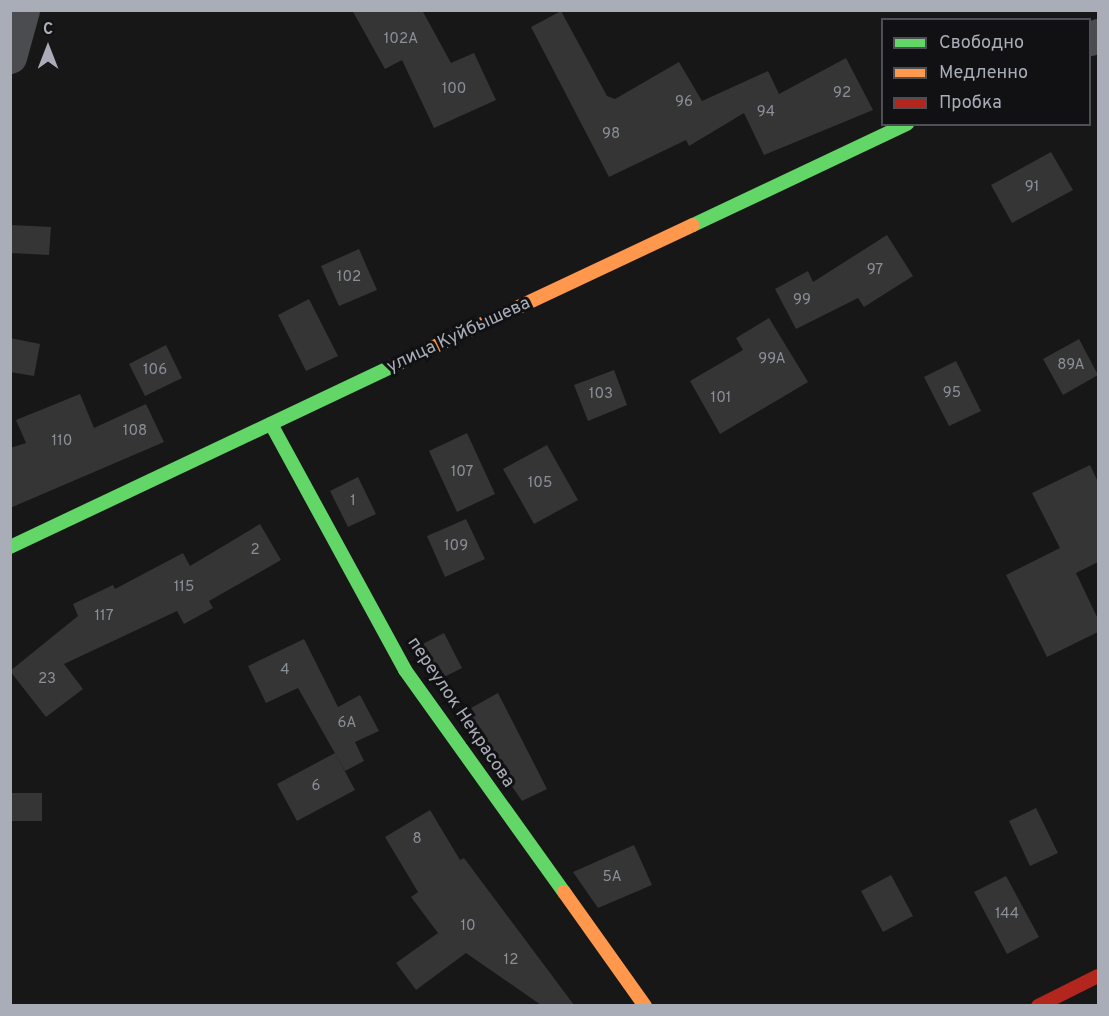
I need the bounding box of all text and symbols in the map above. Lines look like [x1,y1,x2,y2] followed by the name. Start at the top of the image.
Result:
[18,18,78,78] north arrow
[881,18,1091,126] legend
[43,20,53,40] text: С
[384,31,418,49] house number: 102А
[939,32,1024,55] text: Свободно
[939,62,1028,85] text: Медленно
[442,81,466,99] house number: 100
[833,85,851,103] house number: 92
[939,92,1002,115] text: Пробка
[675,94,693,112] house number: 96
[757,104,775,122] house number: 94
[602,126,620,144] house number: 98
[1025,179,1039,197] house number: 91
[867,262,883,280] house number: 97
[337,269,361,287] house number: 102
[793,292,811,310] house number: 99
[384,293,534,379] street label: улица Куйбышева
[758,351,786,369] house number: 99А
[1057,357,1085,375] house number: 89А
[143,362,167,380] house number: 106
[943,385,961,403] house number: 95
[589,386,613,404] house number: 103
[711,390,731,408] house number: 101
[123,423,147,441] house number: 108
[52,433,72,451] house number: 110
[451,464,473,482] house number: 107
[528,475,552,493] house number: 105
[350,493,356,511] house number: 1
[444,538,468,556] house number: 109
[250,542,260,560] house number: 2
[174,579,194,597] house number: 115
[95,608,113,626] house number: 117
[402,634,518,792] street label: переулок Некрасова
[280,662,290,680] house number: 4
[38,671,56,689] house number: 23
[338,715,356,733] house number: 6А
[312,778,320,796] house number: 6
[412,831,422,849] house number: 8
[602,869,622,887] house number: 5А
[995,906,1019,924] house number: 144
[460,918,476,936] house number: 10
[504,952,518,970] house number: 12

